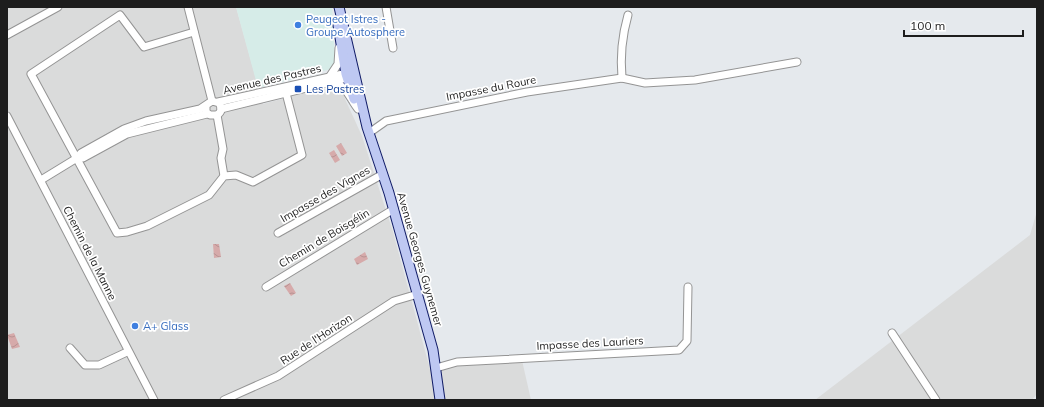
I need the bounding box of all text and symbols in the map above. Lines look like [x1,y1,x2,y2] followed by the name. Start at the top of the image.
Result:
[306,12,405,39] place label: Peugeot Istres - Groupe Autosphere
[904,12,1023,38] scale bar
[910,18,945,33] text: 100 m
[293,20,303,30] marker: Peugeot Istres - Groupe Autosphere
[222,61,322,97] street label: Avenue des Pastres
[445,72,537,104] street label: Impasse du Roure
[306,82,364,96] place label: Les Pastres
[293,84,303,94] marker: Les Pastres
[278,163,372,225] street label: Impasse des Vignes
[394,190,446,328] street label: Avenue Georges Guynemer
[60,203,120,303] street label: Chemin de la Manne
[276,205,372,271] street label: Chemin de Boisgélin
[277,311,355,367] street label: Rue de l'Horizon
[143,319,189,333] place label: A+ Glass
[130,321,140,331] marker: A+ Glass
[536,333,644,353] street label: Impasse des Lauriers

